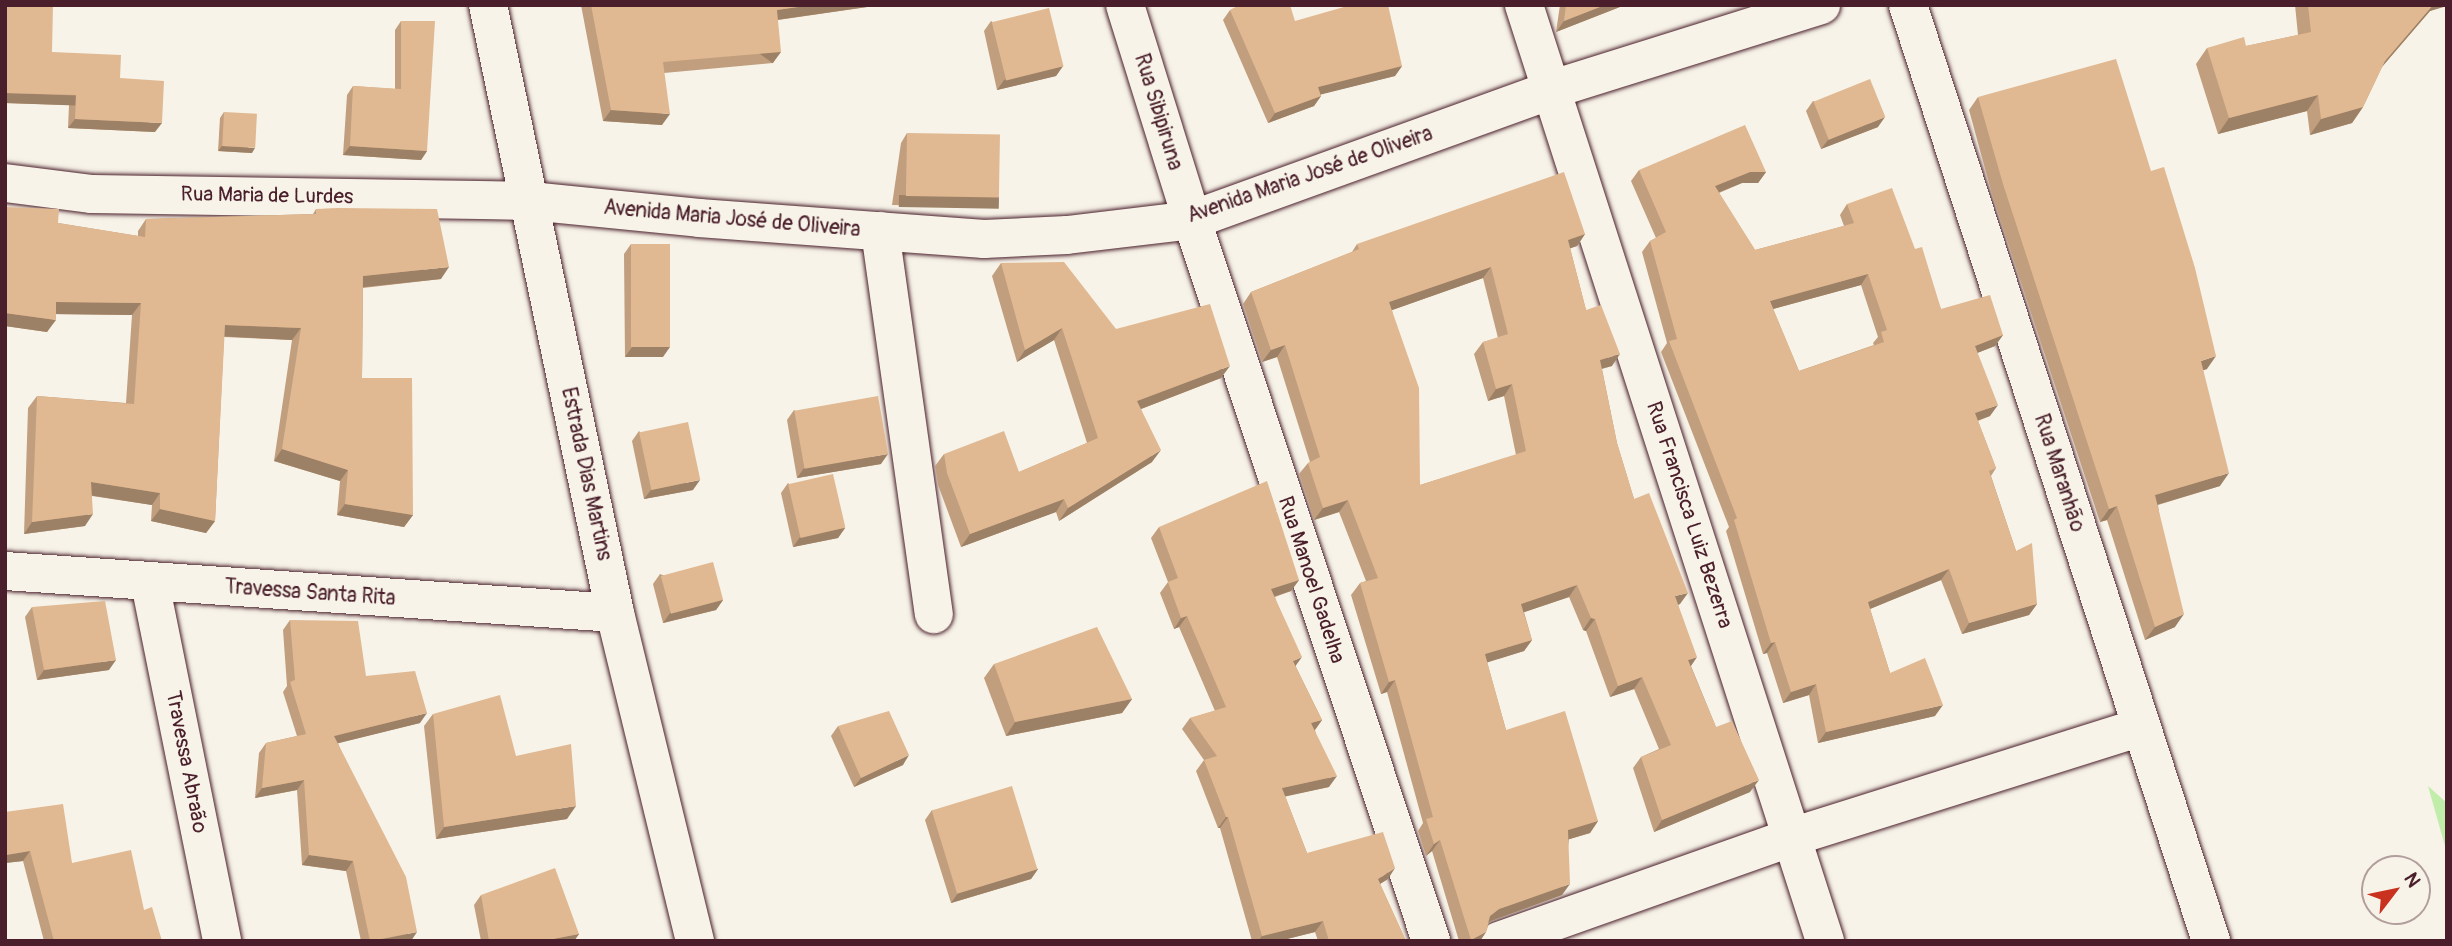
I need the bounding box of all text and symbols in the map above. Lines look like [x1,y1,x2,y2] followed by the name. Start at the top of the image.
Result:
[1128,51,1188,173] street label: Rua Sibipiruna
[1184,121,1436,229] street label: Avenida Maria José de Oliveira
[180,182,354,210] street label: Rua Maria de Lurdes
[602,195,862,243] street label: Avenida Maria José de Oliveira
[555,385,617,563] street label: Estrada Dias Martins
[1640,398,1738,632] street label: Rua Francisca Luiz Bezerra
[2028,411,2090,535] street label: Rua Maranhão
[1272,493,1350,667] street label: Rua Manoel Gadelha
[224,574,396,612] street label: Travessa Santa Rita
[160,689,212,835] street label: Travessa Abraão
[2361,855,2431,925] north arrow
[2399,868,2426,892] text: N

